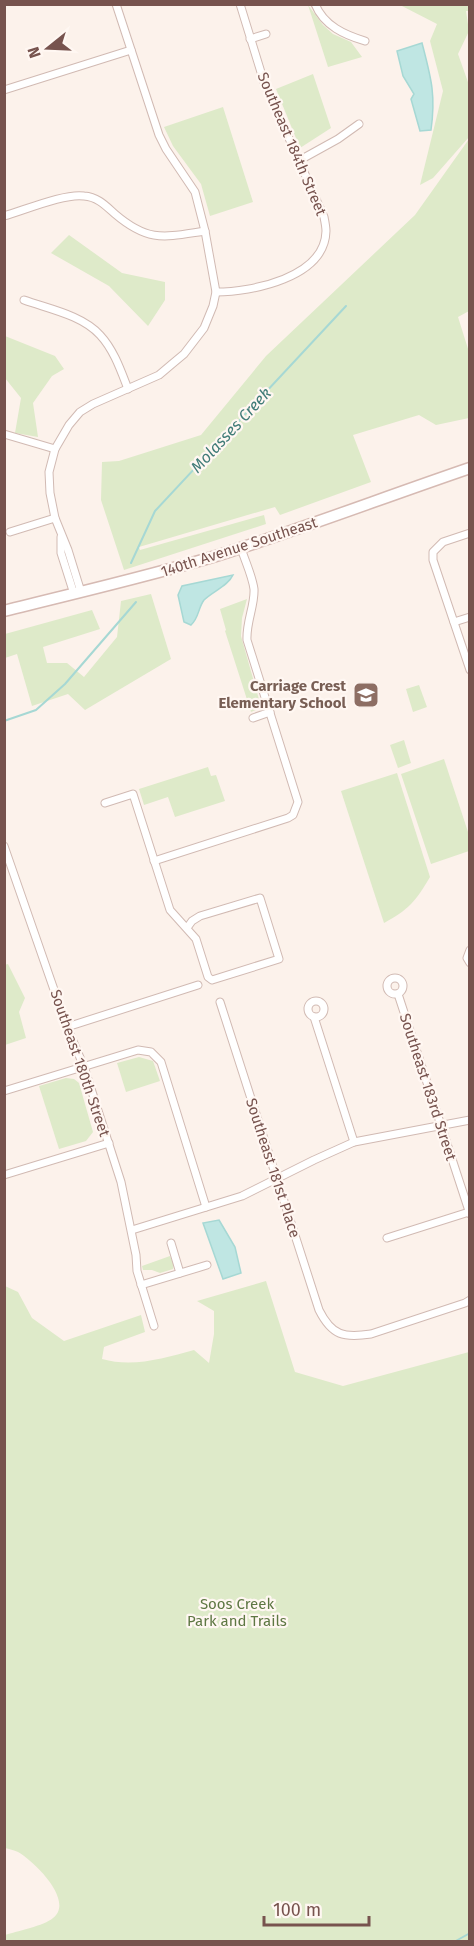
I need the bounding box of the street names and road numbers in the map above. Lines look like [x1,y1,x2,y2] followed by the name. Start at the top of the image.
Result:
[254,70,331,219] street label: Southeast 184th Street
[159,513,320,581] street label: 140th Avenue Southeast
[46,987,114,1139] street label: Southeast 180th Street
[396,1011,460,1163] street label: Southeast 183rd Street
[242,1096,304,1240] street label: Southeast 181st Place

